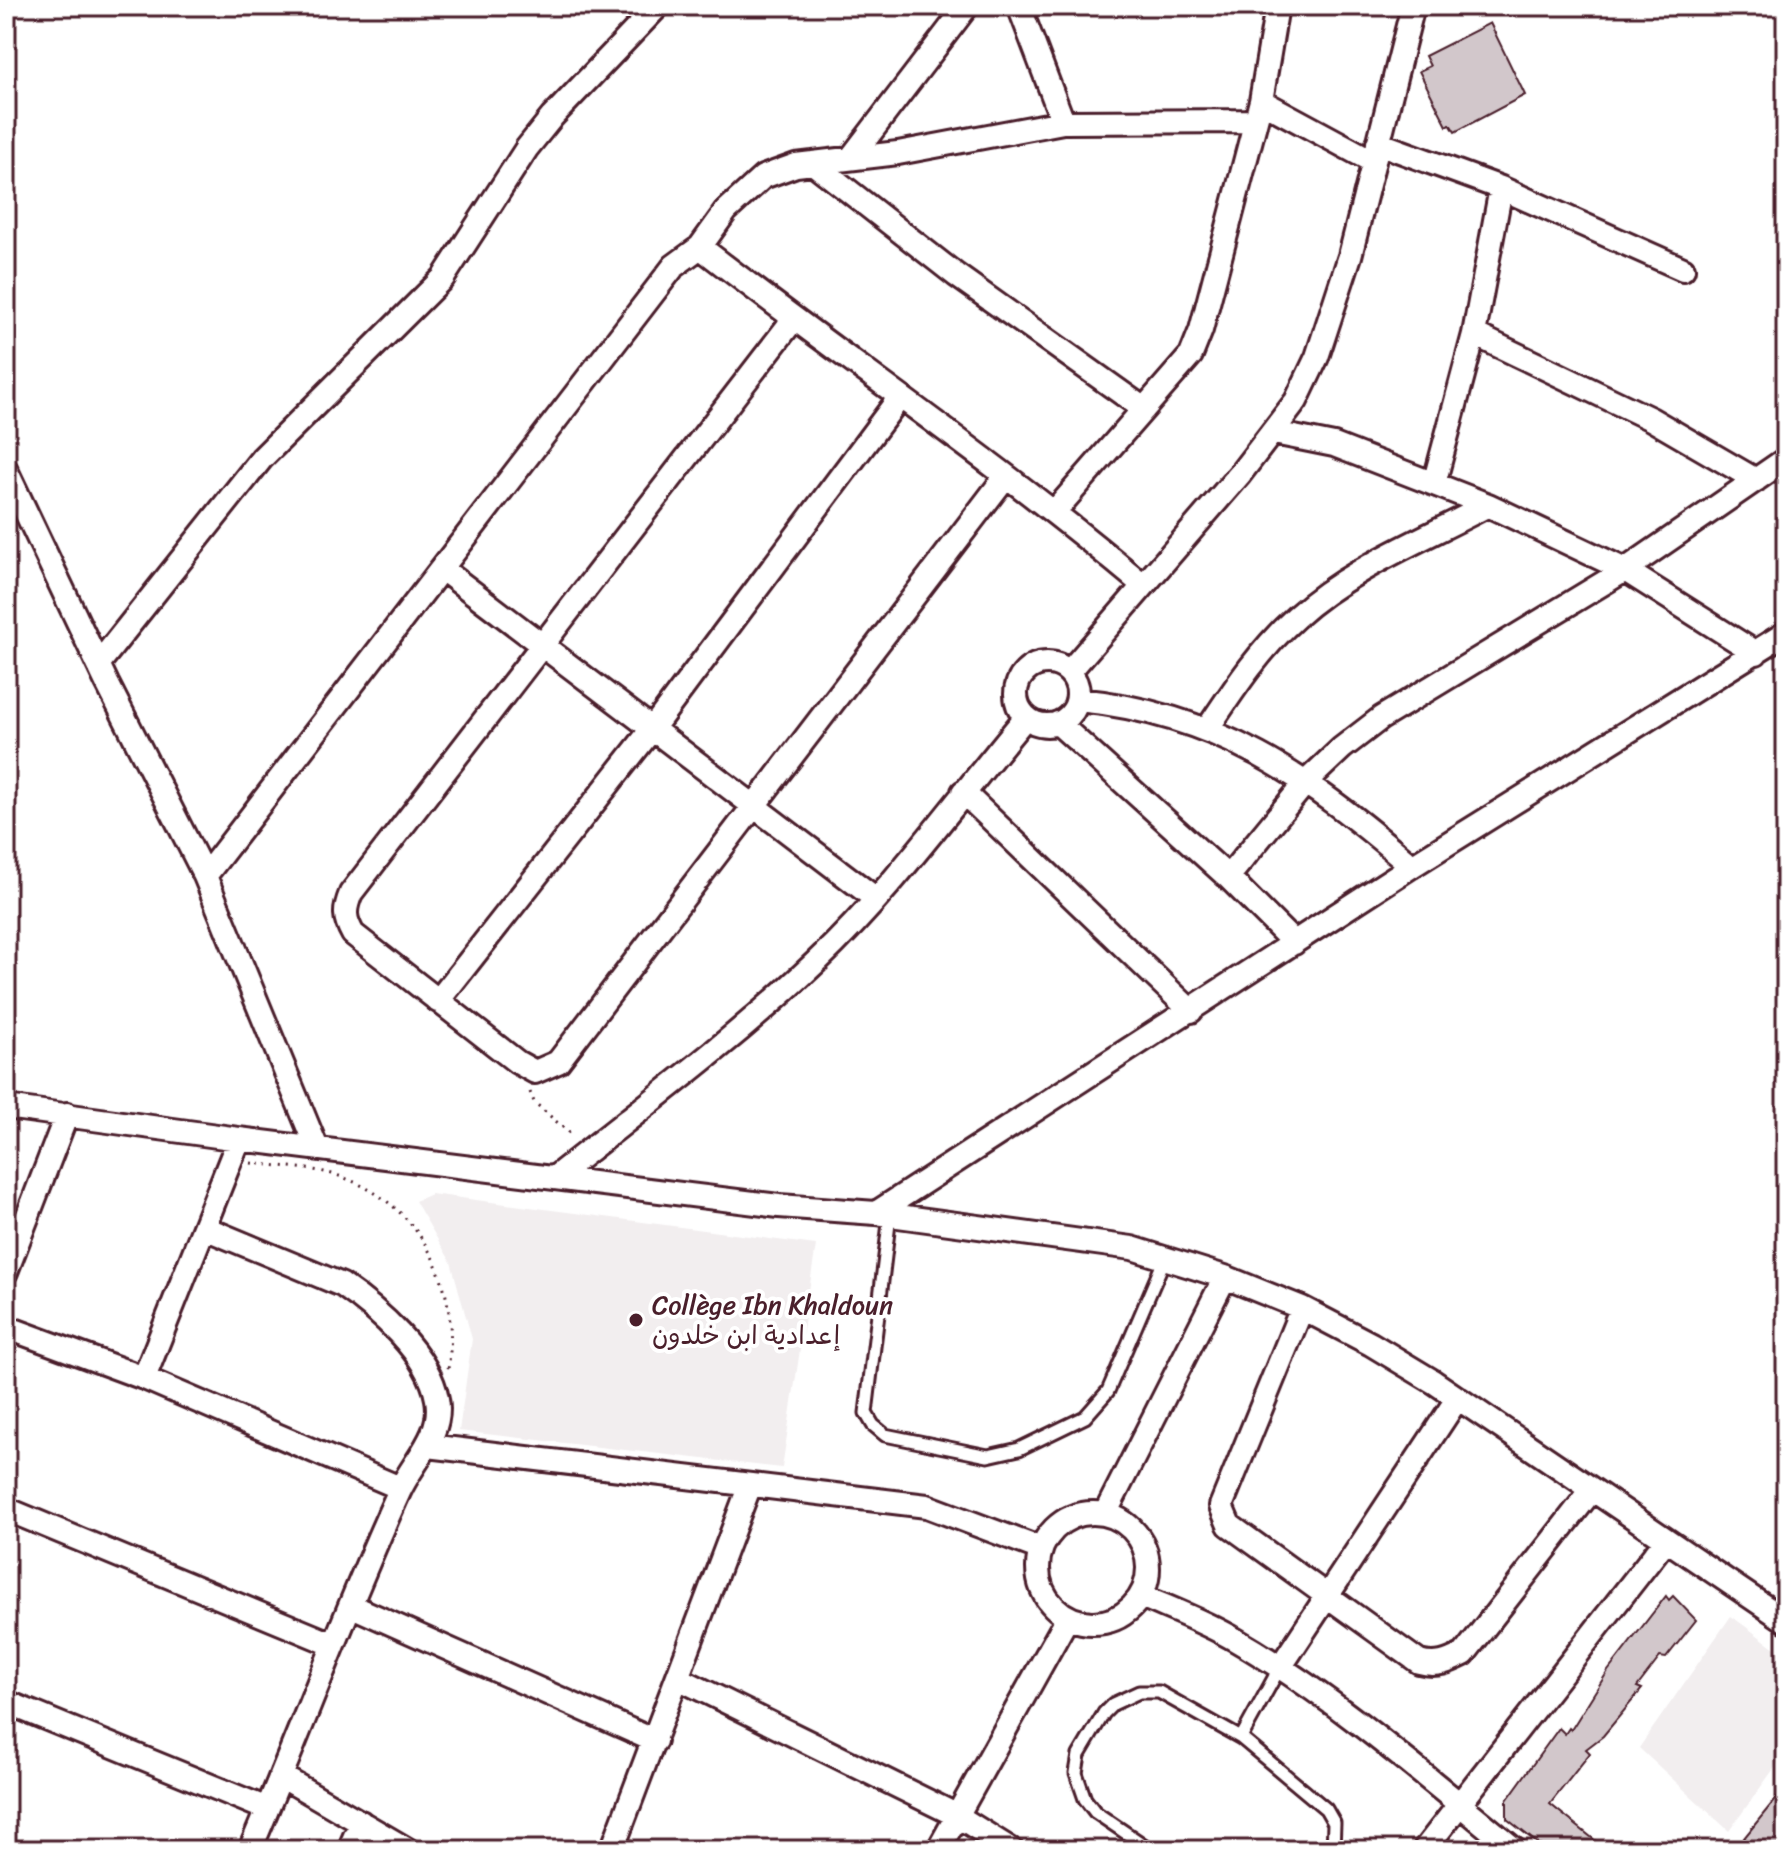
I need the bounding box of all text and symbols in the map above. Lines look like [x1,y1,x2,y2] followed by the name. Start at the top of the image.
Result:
[652,1282,893,1358] place label: Collège Ibn Khaldoun إعدادية ابن خلدون
[627,1311,645,1329] marker: Collège Ibn Khaldoun إعدادية ابن خلدون

